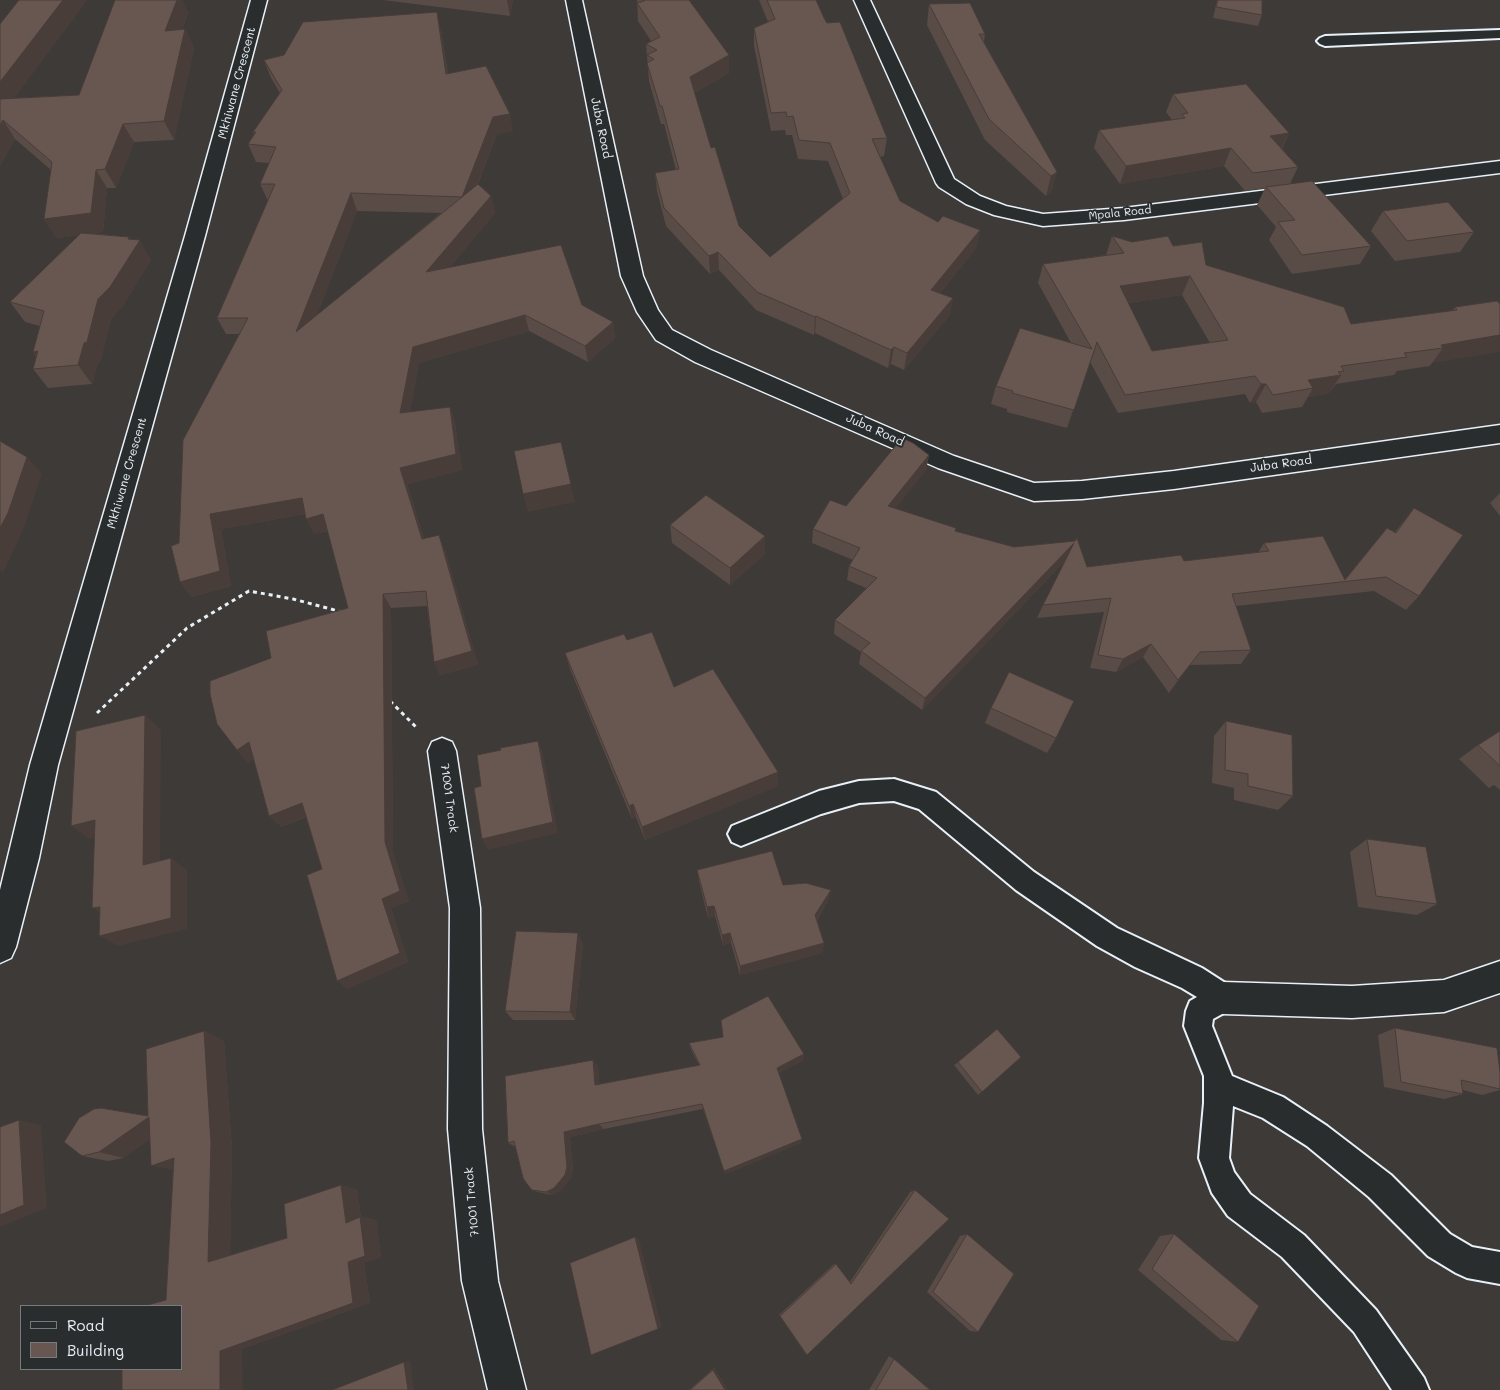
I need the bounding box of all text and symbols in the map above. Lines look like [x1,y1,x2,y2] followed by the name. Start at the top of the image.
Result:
[215,25,259,141] street label: Mkhiwane Crescent
[588,96,614,160] street label: Juba Road
[1088,203,1152,223] street label: Mpala Road
[844,411,906,449] street label: Juba Road
[104,416,150,530] street label: Mkhiwane Crescent
[1249,453,1313,475] street label: Juba Road
[437,763,461,833] street label: 71001 Track
[462,1167,482,1237] street label: 71001 Track
[20,1305,182,1370] legend
[67,1315,104,1335] text: Road
[67,1340,124,1360] text: Building

